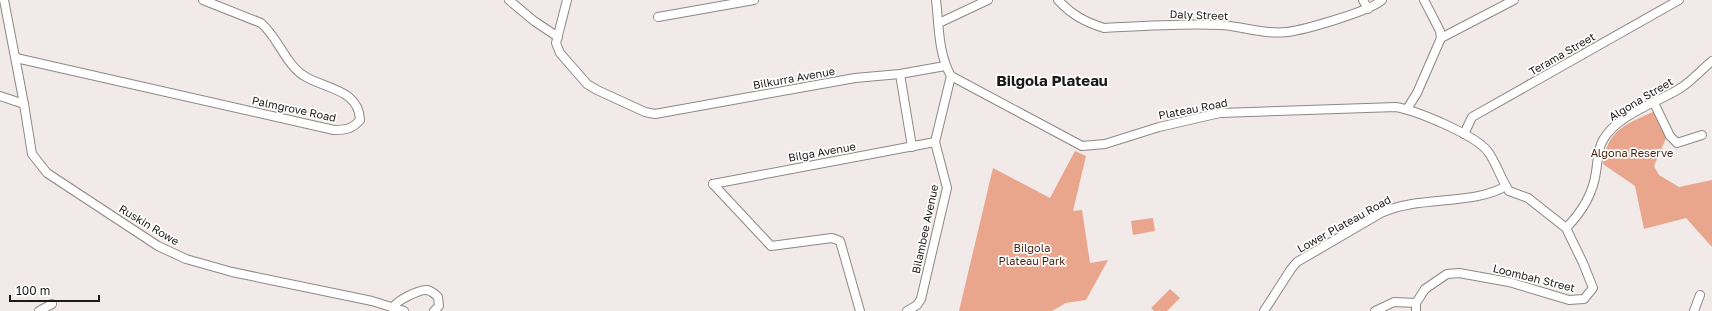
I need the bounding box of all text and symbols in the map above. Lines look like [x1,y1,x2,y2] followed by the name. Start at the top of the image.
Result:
[1169,7,1229,22] street label: Daly Street
[1527,29,1597,78] street label: Terama Street
[752,64,836,91] street label: Bilkurra Avenue
[996,71,1108,89] district label: Bilgola Plateau
[1606,74,1675,123] street label: Algona Street
[251,93,337,124] street label: Palmgrove Road
[1157,95,1229,122] street label: Plateau Road
[787,139,857,164] street label: Bilga Avenue
[1591,146,1673,159] park label: Algona Reserve
[909,183,940,275] street label: Bilambee Avenue
[1295,192,1393,255] street label: Lower Plateau Road
[117,202,182,248] street label: Ruskin Rowe
[998,241,1066,267] park label: Bilgola Plateau Park
[1492,261,1577,294] street label: Loombah Street
[10,277,99,303] scale bar
[16,283,50,298] text: 100 m

